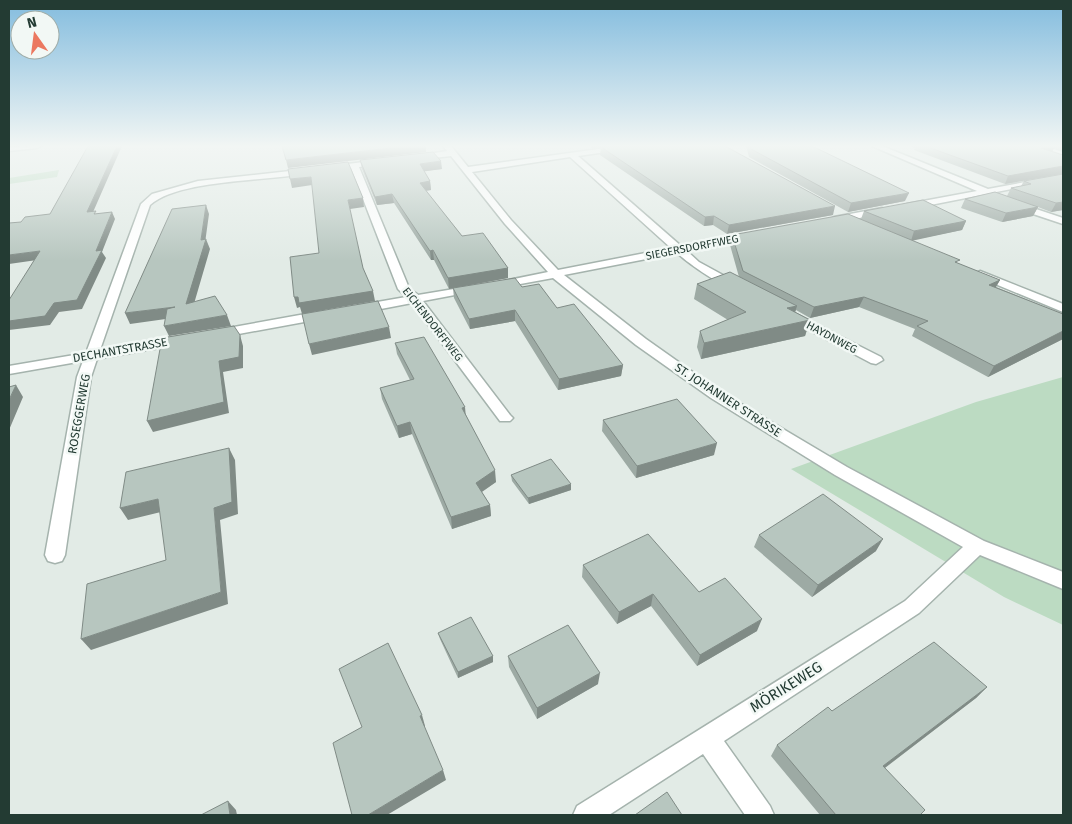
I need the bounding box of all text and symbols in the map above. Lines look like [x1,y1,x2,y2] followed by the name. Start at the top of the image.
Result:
[10,10,60,60] north arrow
[25,13,39,32] text: N
[645,232,740,263] street label: SIEGERSDORFFWEG
[400,285,465,364] street label: EICHENDORFFWEG
[804,319,859,356] street label: HAYDNWEG
[72,335,168,365] street label: DECHANTSTRASSE
[672,360,784,440] street label: ST. JOHANNER STRASSE
[65,373,93,455] street label: ROSEGGERWEG
[746,658,826,716] street label: MÖRIKEWEG

